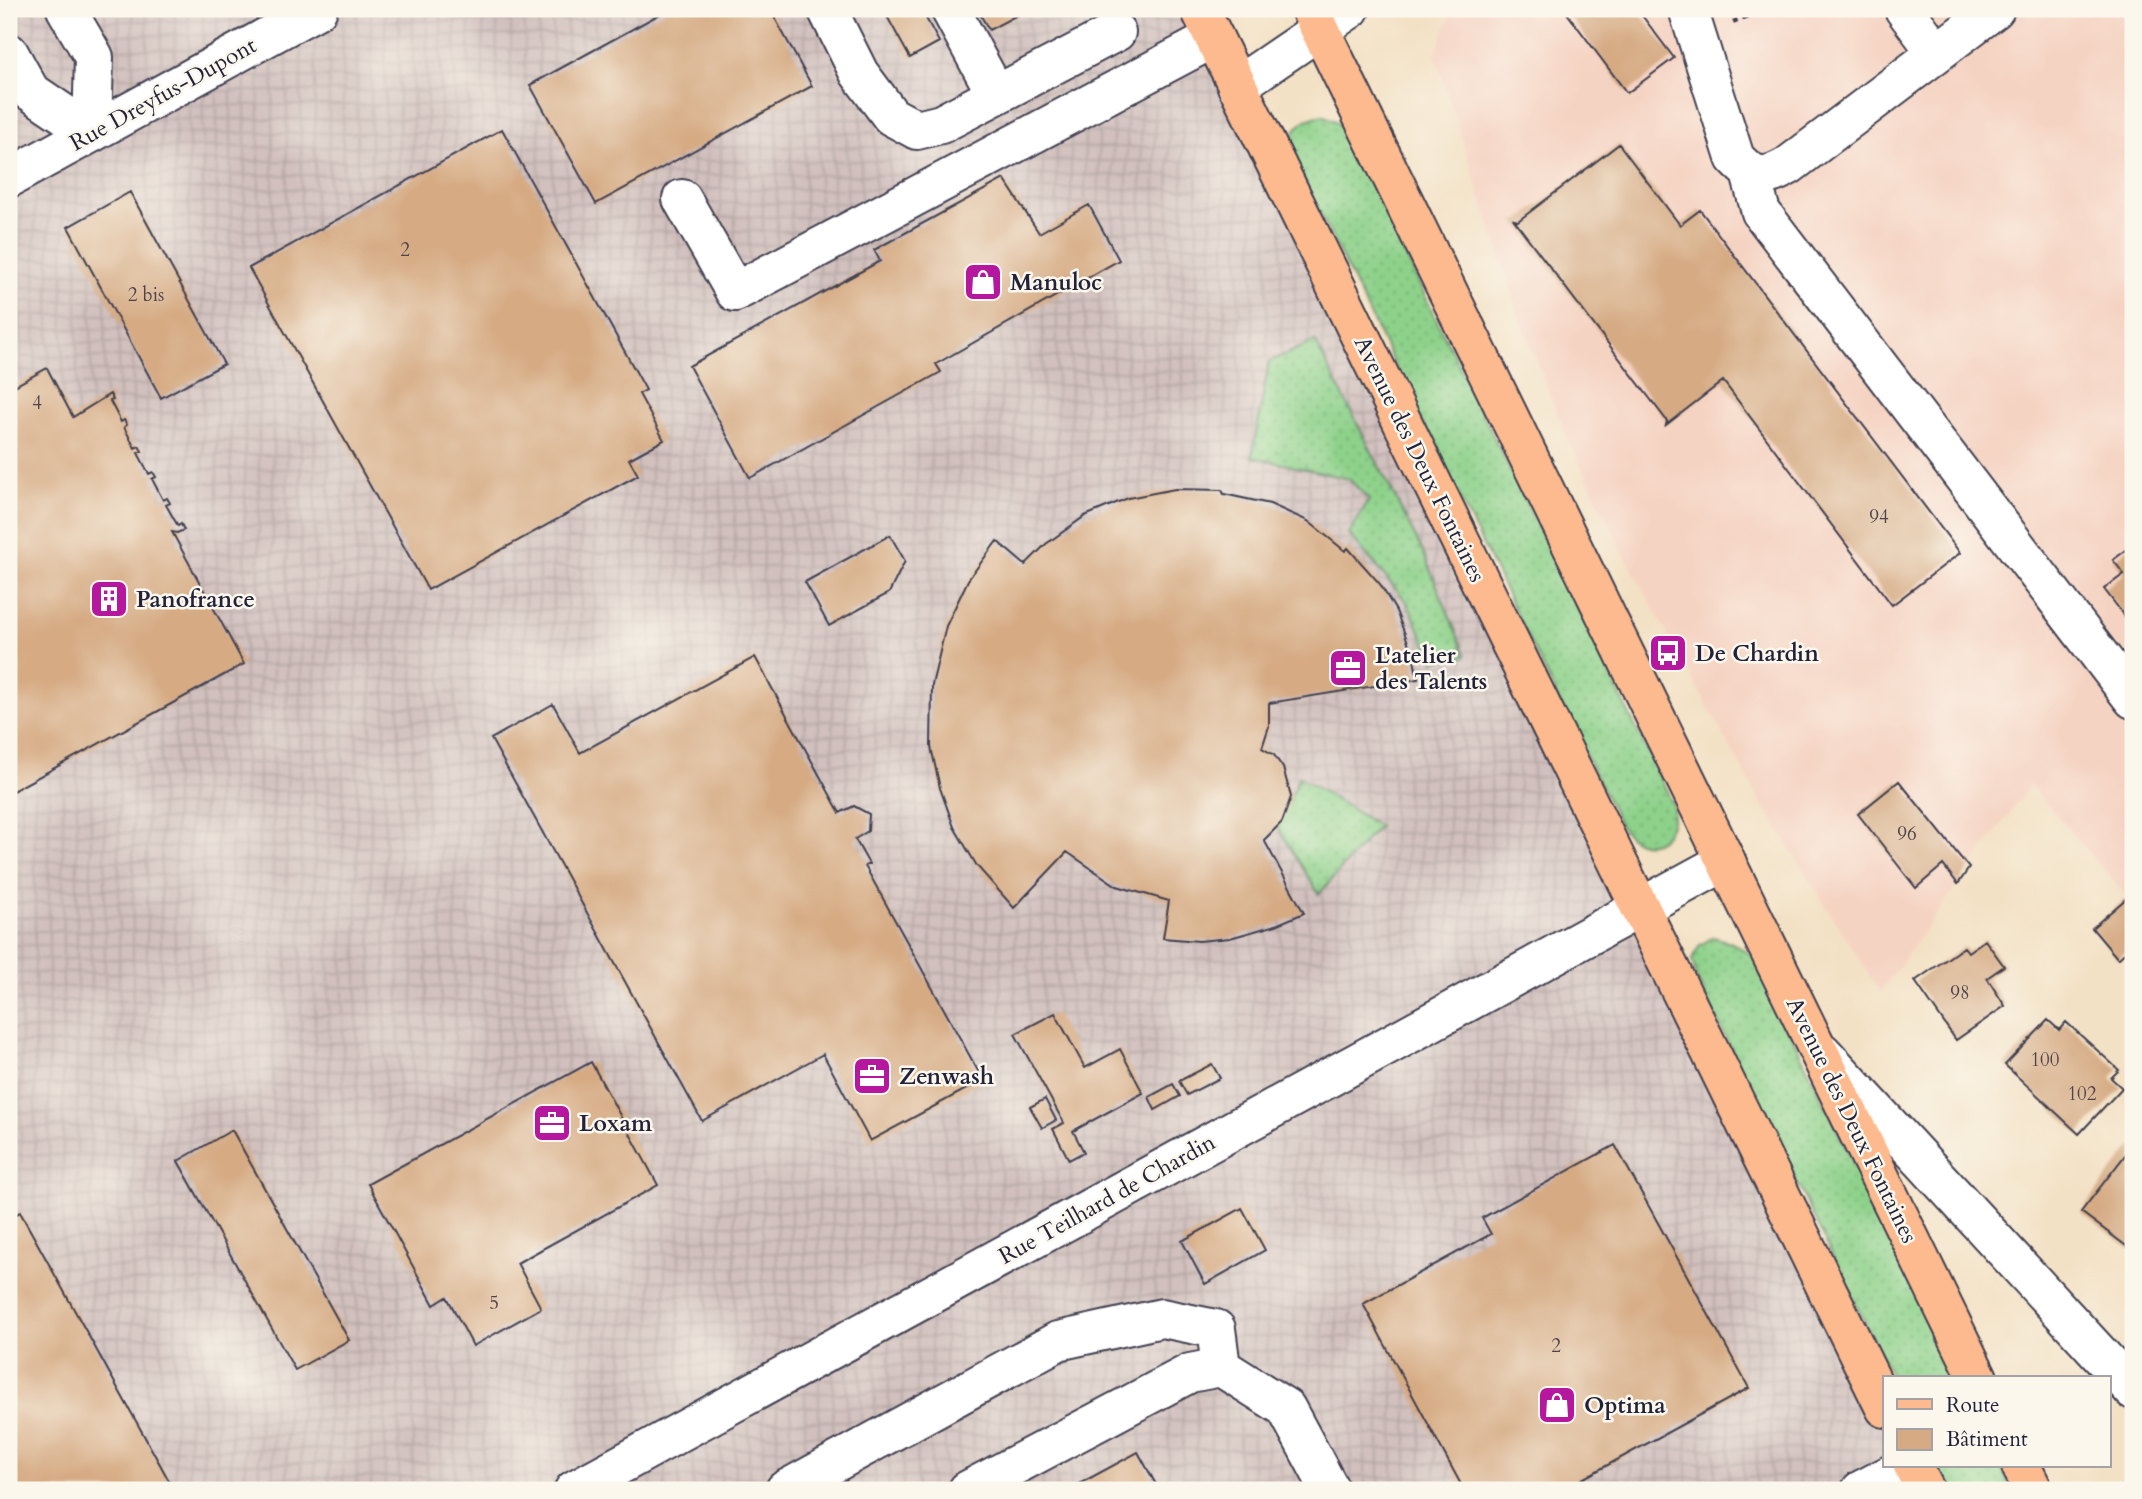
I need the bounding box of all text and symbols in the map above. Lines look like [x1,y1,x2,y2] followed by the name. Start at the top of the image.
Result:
[64,30,262,158] street label: Rue Dreyfus-Dupont
[400,237,410,263] house number: 2
[962,261,1004,303] shop icon: Manuloc
[1010,267,1102,298] place label: Manuloc
[128,282,164,308] house number: 2 bis
[1347,331,1493,587] street label: Avenue des Deux Fontaines
[32,390,42,416] house number: 4
[1869,504,1889,530] house number: 94
[88,578,130,620] building icon: Panofrance
[136,584,255,615] place label: Panofrance
[1647,632,1689,674] bus stop icon: De Chardin
[1695,638,1819,669] place label: De Chardin
[1375,640,1487,697] place label: L'atelier des Talents
[1327,647,1369,689] office icon: L'atelier des Talents
[1897,821,1917,847] house number: 96
[1950,980,1970,1006] house number: 98
[1779,992,1925,1248] street label: Avenue des Deux Fontaines
[2030,1047,2060,1073] house number: 100
[851,1055,893,1097] office icon: Zenwash
[899,1061,994,1092] place label: Zenwash
[2067,1081,2097,1107] house number: 102
[531,1102,573,1144] office icon: Loxam
[579,1108,653,1139] place label: Loxam
[993,1126,1221,1272] street label: Rue Teilhard de Chardin
[489,1290,499,1316] house number: 5
[1551,1333,1561,1359] house number: 2
[1883,1376,2110,1468] legend
[1536,1384,1578,1426] shop icon: Optima
[1584,1390,1666,1421] place label: Optima
[1946,1391,2000,1420] text: Route
[1946,1425,2028,1454] text: Bâtiment

